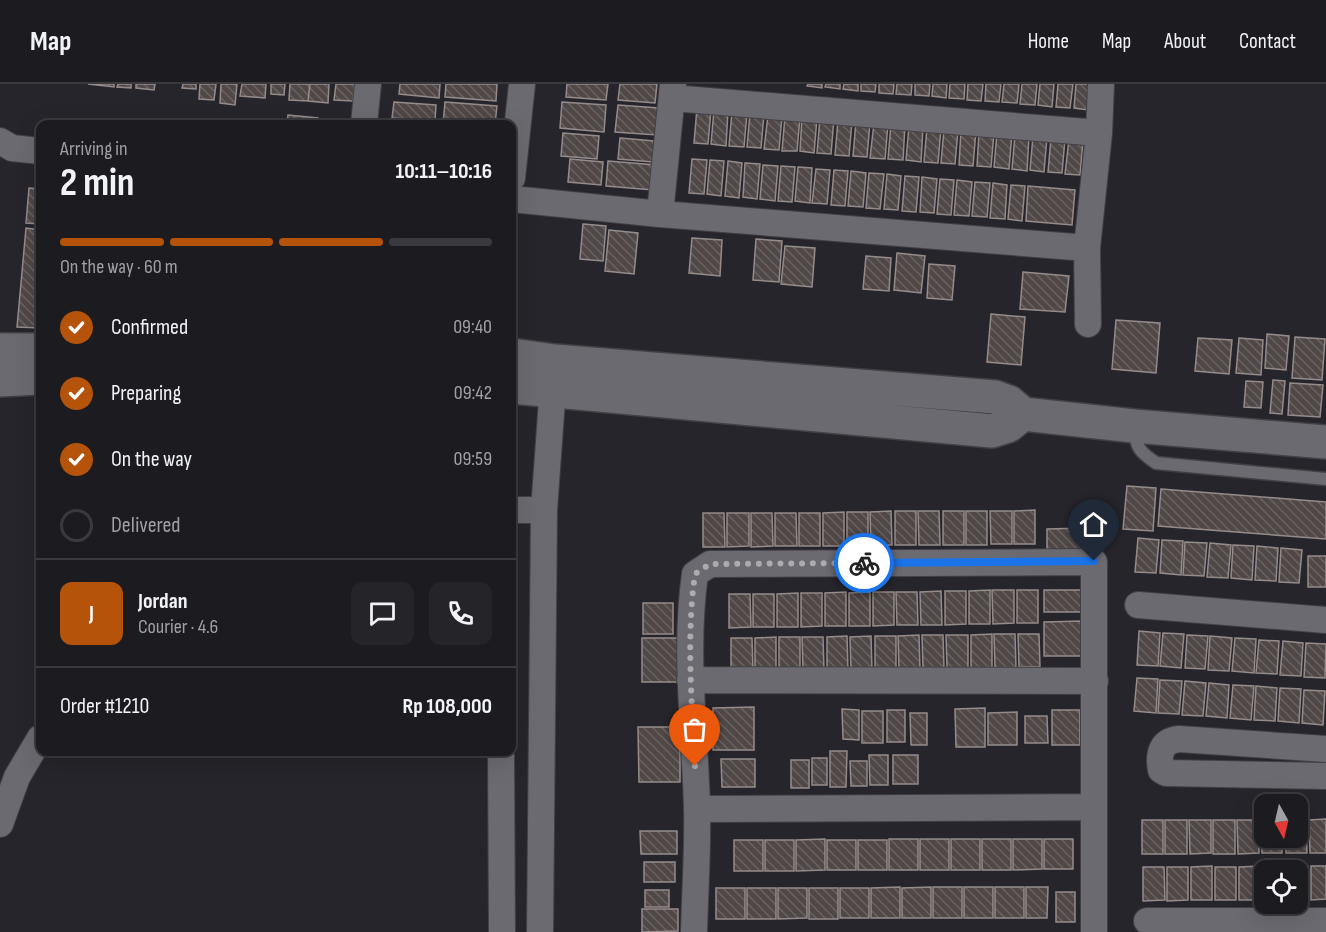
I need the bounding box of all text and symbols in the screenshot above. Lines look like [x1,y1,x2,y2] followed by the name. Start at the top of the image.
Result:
[30,25,71,58] text: Map
[1028,29,1069,54] text: Home
[1102,29,1131,54] text: Map
[1164,29,1206,54] text: About
[1239,29,1296,54] text: Contact
[60,137,128,161] text: Arriving in
[396,158,492,185] text: 10:11–10:16
[60,160,134,207] text: 2 min
[60,255,178,279] text: On the way · 60 m
[60,311,93,344] icon: check
[111,314,188,341] text: Confirmed
[453,315,492,339] text: 09:40
[60,377,93,410] icon: check
[111,380,181,407] text: Preparing
[454,381,492,405] text: 09:42
[60,443,93,476] icon: check
[111,446,192,473] text: On the way
[454,447,492,471] text: 09:59
[1068,499,1119,561] pin
[1077,508,1110,541] icon: home
[111,512,180,539] text: Delivered
[834,533,894,593] courier
[848,547,881,580] icon: bike
[351,582,414,645] button: chat
[429,582,492,645] button: phone
[138,588,187,615] text: Jordan
[89,600,94,627] text: J
[138,615,218,639] text: Courier · 4.6
[60,693,149,720] text: Order #1210
[402,693,492,720] text: Rp 108,000
[669,704,720,766] pin
[678,713,711,746] icon: bag
[1254,794,1308,848] north arrow
[1254,794,1308,914] map controls
[1254,860,1308,914] button: locate

